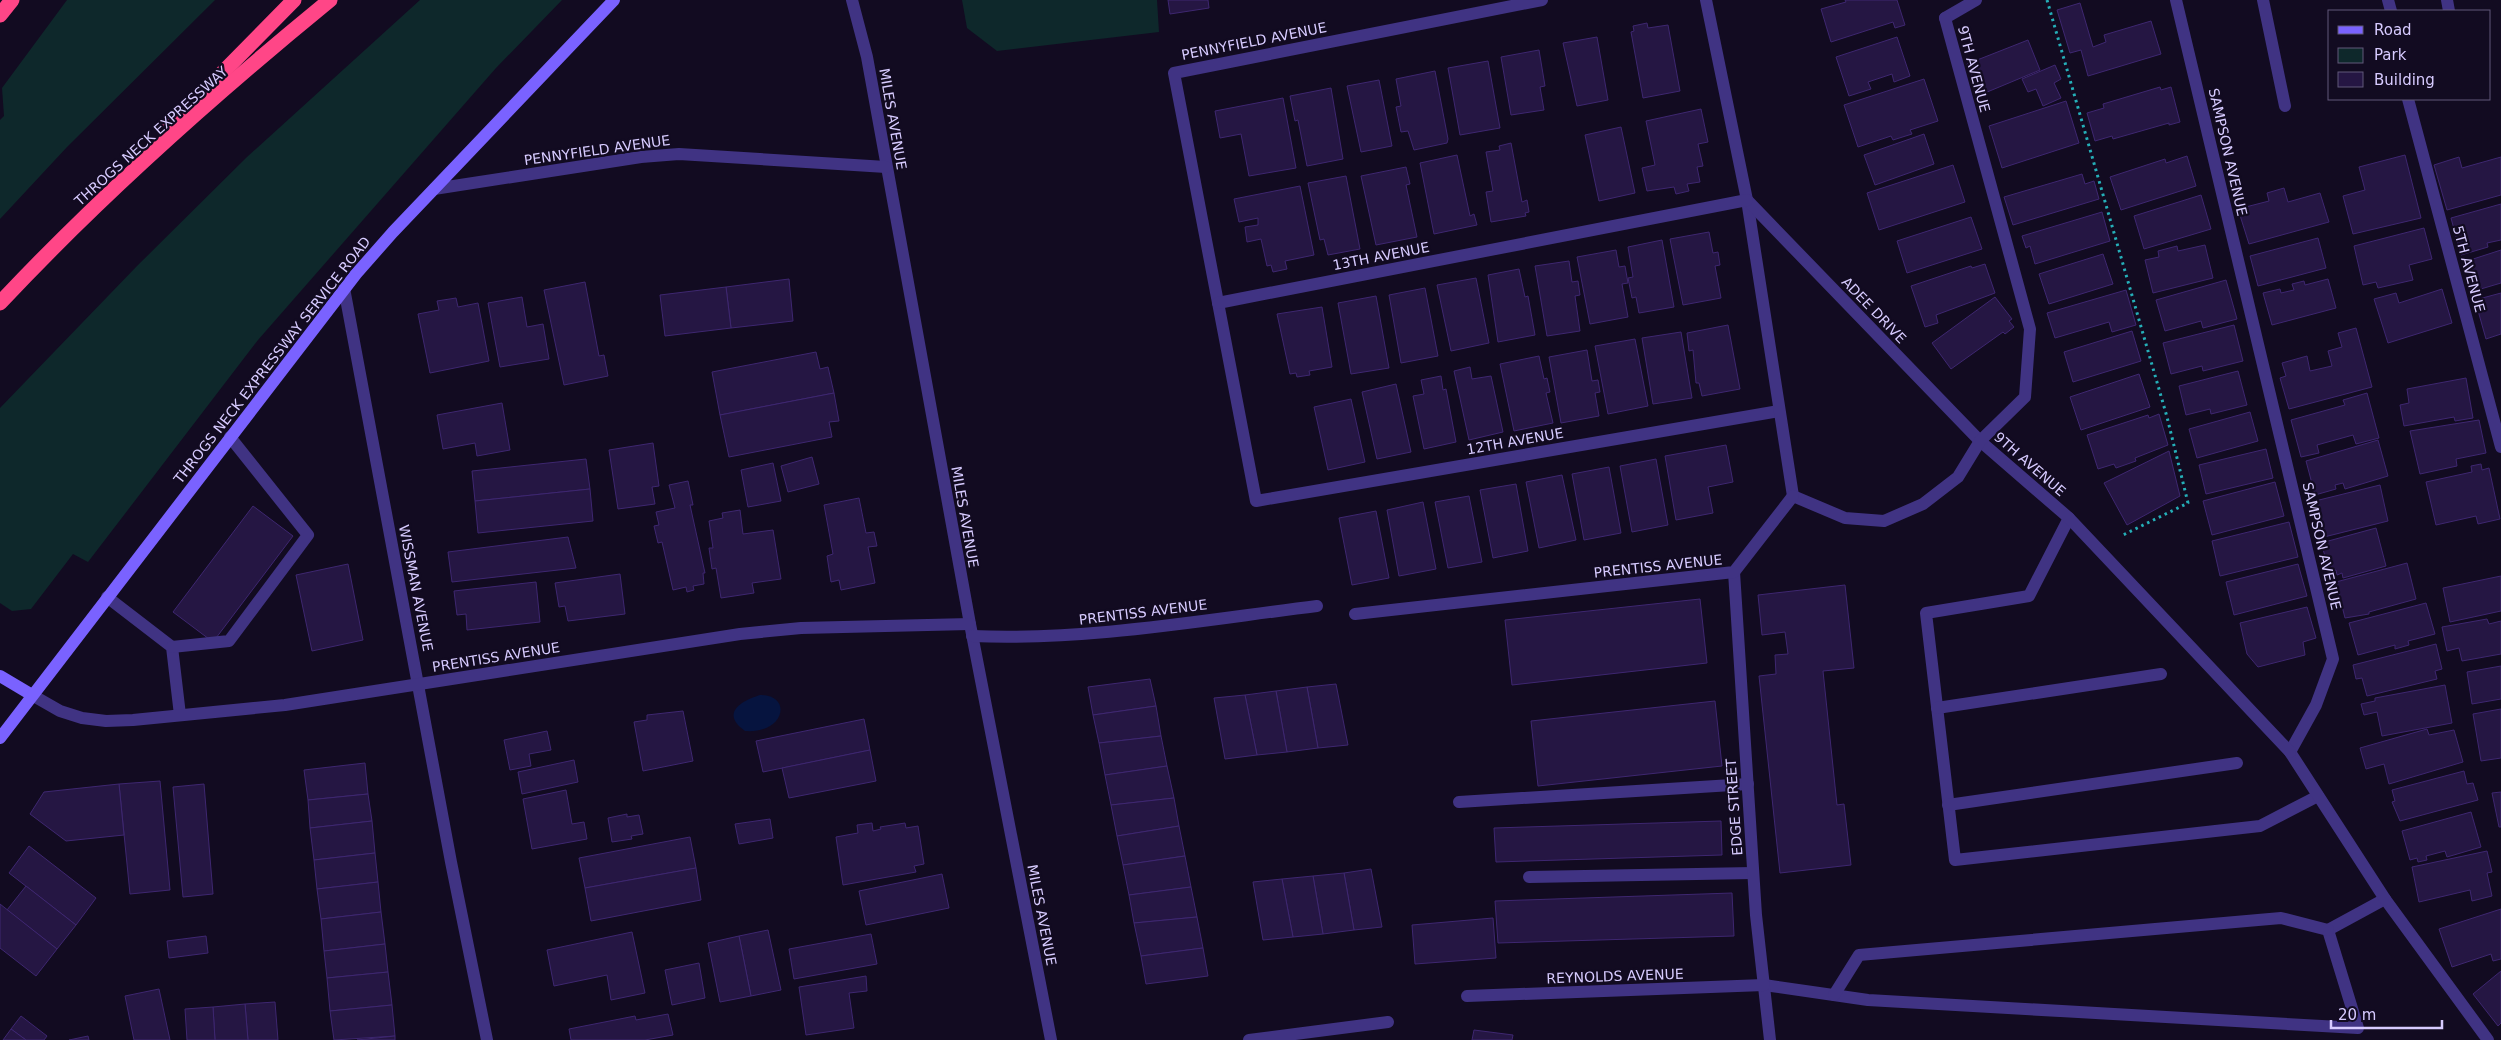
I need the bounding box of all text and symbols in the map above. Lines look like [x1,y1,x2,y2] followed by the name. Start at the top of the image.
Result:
[2328,10,2491,100] legend
[1180,19,1328,63] street label: PENNYFIELD AVENUE
[2374,21,2412,39] text: Road
[1955,24,1993,114] street label: 9TH AVENUE
[2374,46,2407,64] text: Park
[71,63,231,210] street label: THROGS NECK EXPRESSWAY
[876,67,910,171] street label: MILES AVENUE
[2374,71,2435,89] text: Building
[2205,87,2251,217] street label: SAMPSON AVENUE
[523,132,671,168] street label: PENNYFIELD AVENUE
[2450,224,2488,314] street label: 5TH AVENUE
[170,233,373,487] street label: THROGS NECK EXPRESSWAY SERVICE ROAD
[1331,239,1431,273] street label: 13TH AVENUE
[1839,274,1909,346] street label: ADEE DRIVE
[1465,425,1565,457] street label: 12TH AVENUE
[1991,429,2069,499] street label: 9TH AVENUE
[948,465,982,569] street label: MILES AVENUE
[2299,481,2345,611] street label: SAMPSON AVENUE
[396,523,436,653] street label: WISSMAN AVENUE
[1593,551,1723,581] street label: PRENTISS AVENUE
[1078,596,1208,628] street label: PRENTISS AVENUE
[431,639,561,675] street label: PRENTISS AVENUE
[1723,758,1745,856] street label: EDGE STREET
[1024,863,1060,967] street label: MILES AVENUE
[1546,966,1684,986] street label: REYNOLDS AVENUE
[2331,998,2442,1030] scale bar
[2338,1006,2376,1024] text: 20 m

